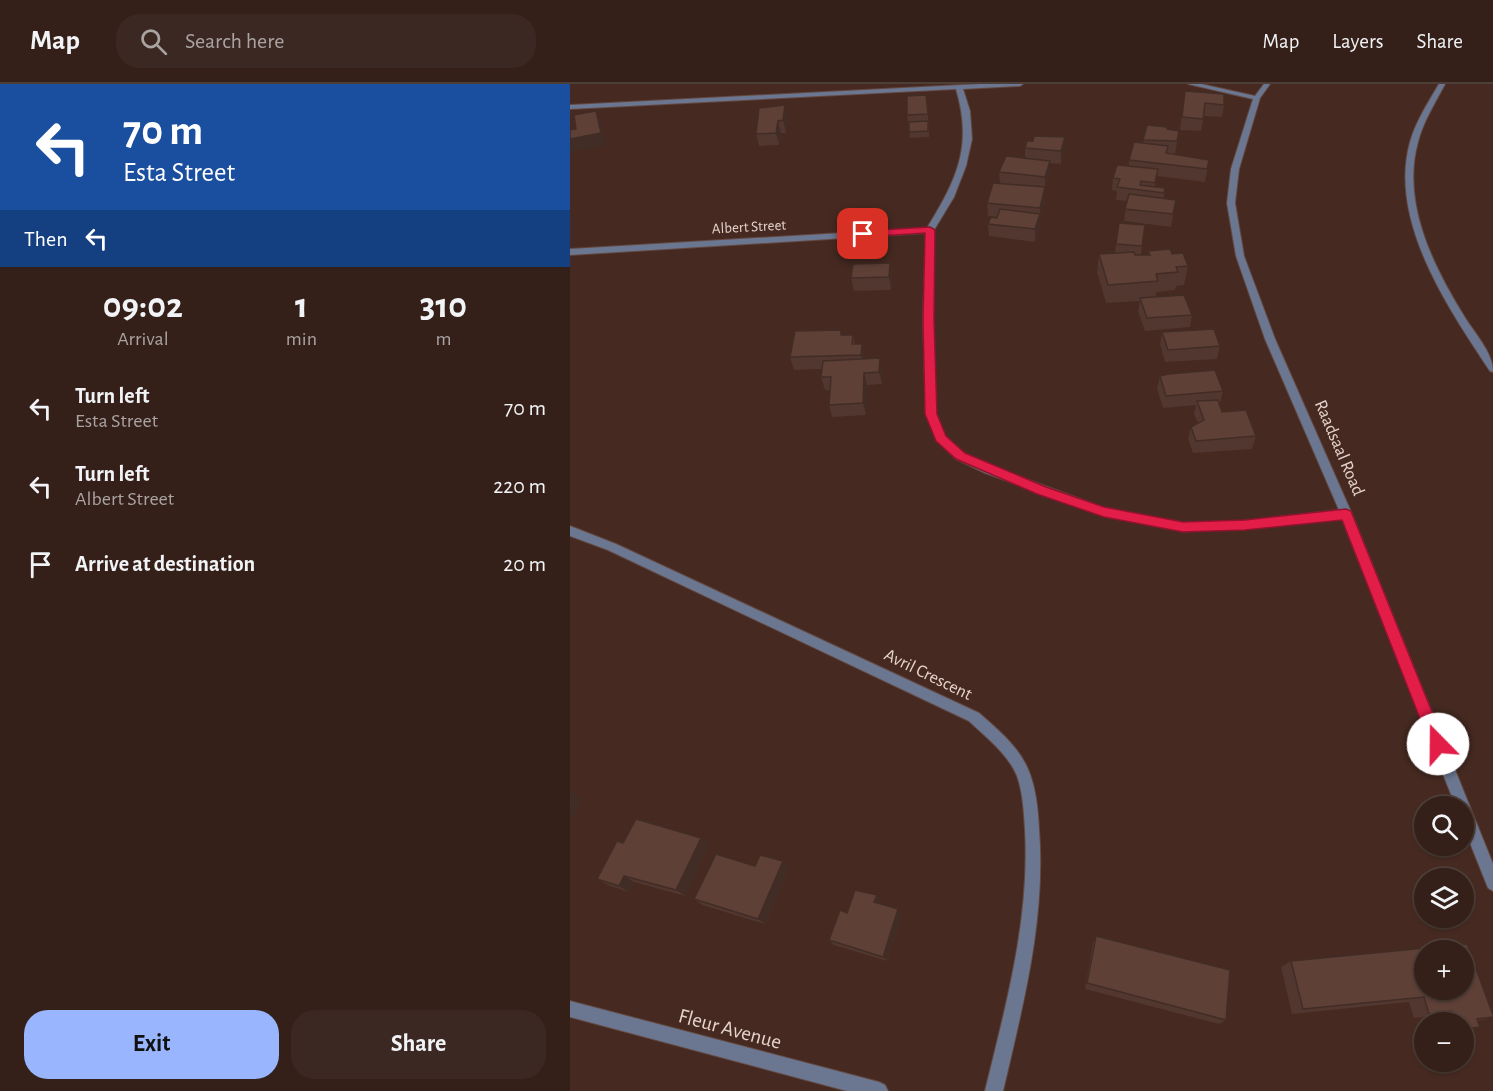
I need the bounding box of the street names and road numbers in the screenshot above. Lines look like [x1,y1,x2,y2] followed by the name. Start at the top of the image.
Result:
[711,218,787,236] street label: Albert Street
[1311,398,1367,498] street label: Raadsaal Road
[881,646,975,704] street label: Avril Crescent
[676,1005,784,1053] street label: Fleur Avenue

